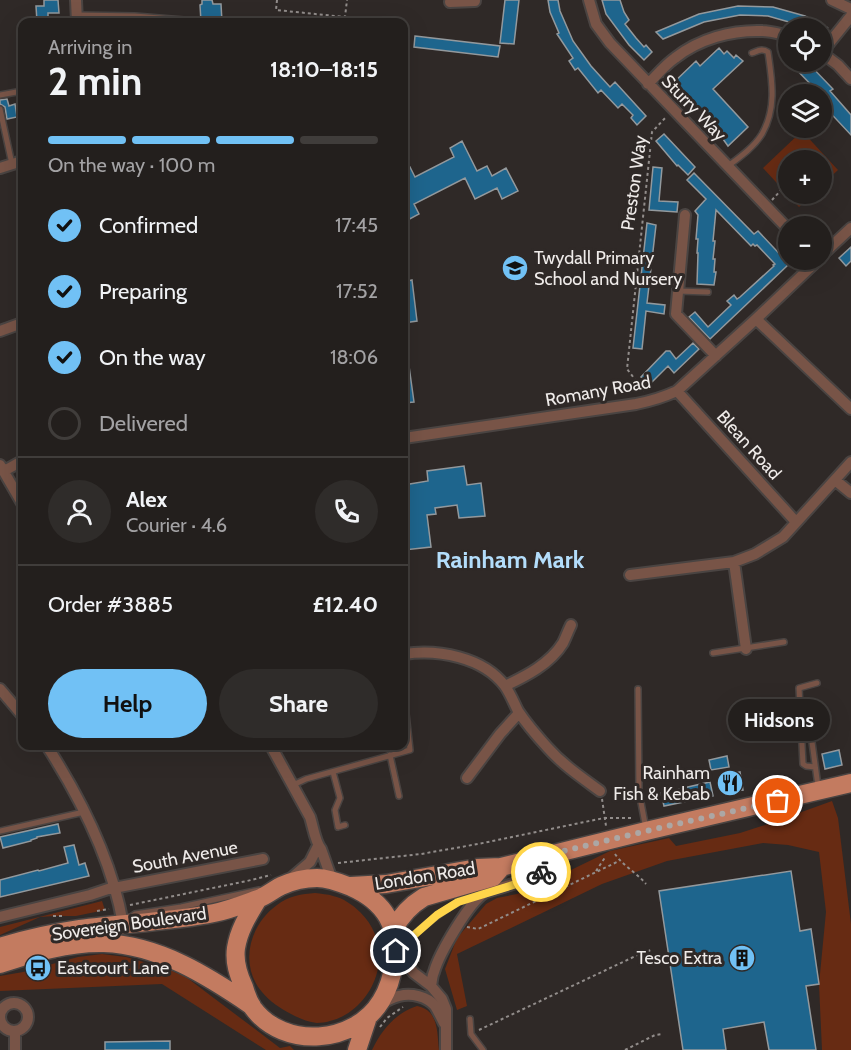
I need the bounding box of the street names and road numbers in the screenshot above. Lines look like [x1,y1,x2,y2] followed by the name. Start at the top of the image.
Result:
[657,70,731,146] street label: Sturry Way
[616,134,652,232] street label: Preston Way
[543,371,653,411] street label: Romany Road
[712,406,786,484] street label: Blean Road
[130,836,240,878] street label: South Avenue
[373,857,477,895] street label: London Road
[50,902,208,946] street label: Sovereign Boulevard

